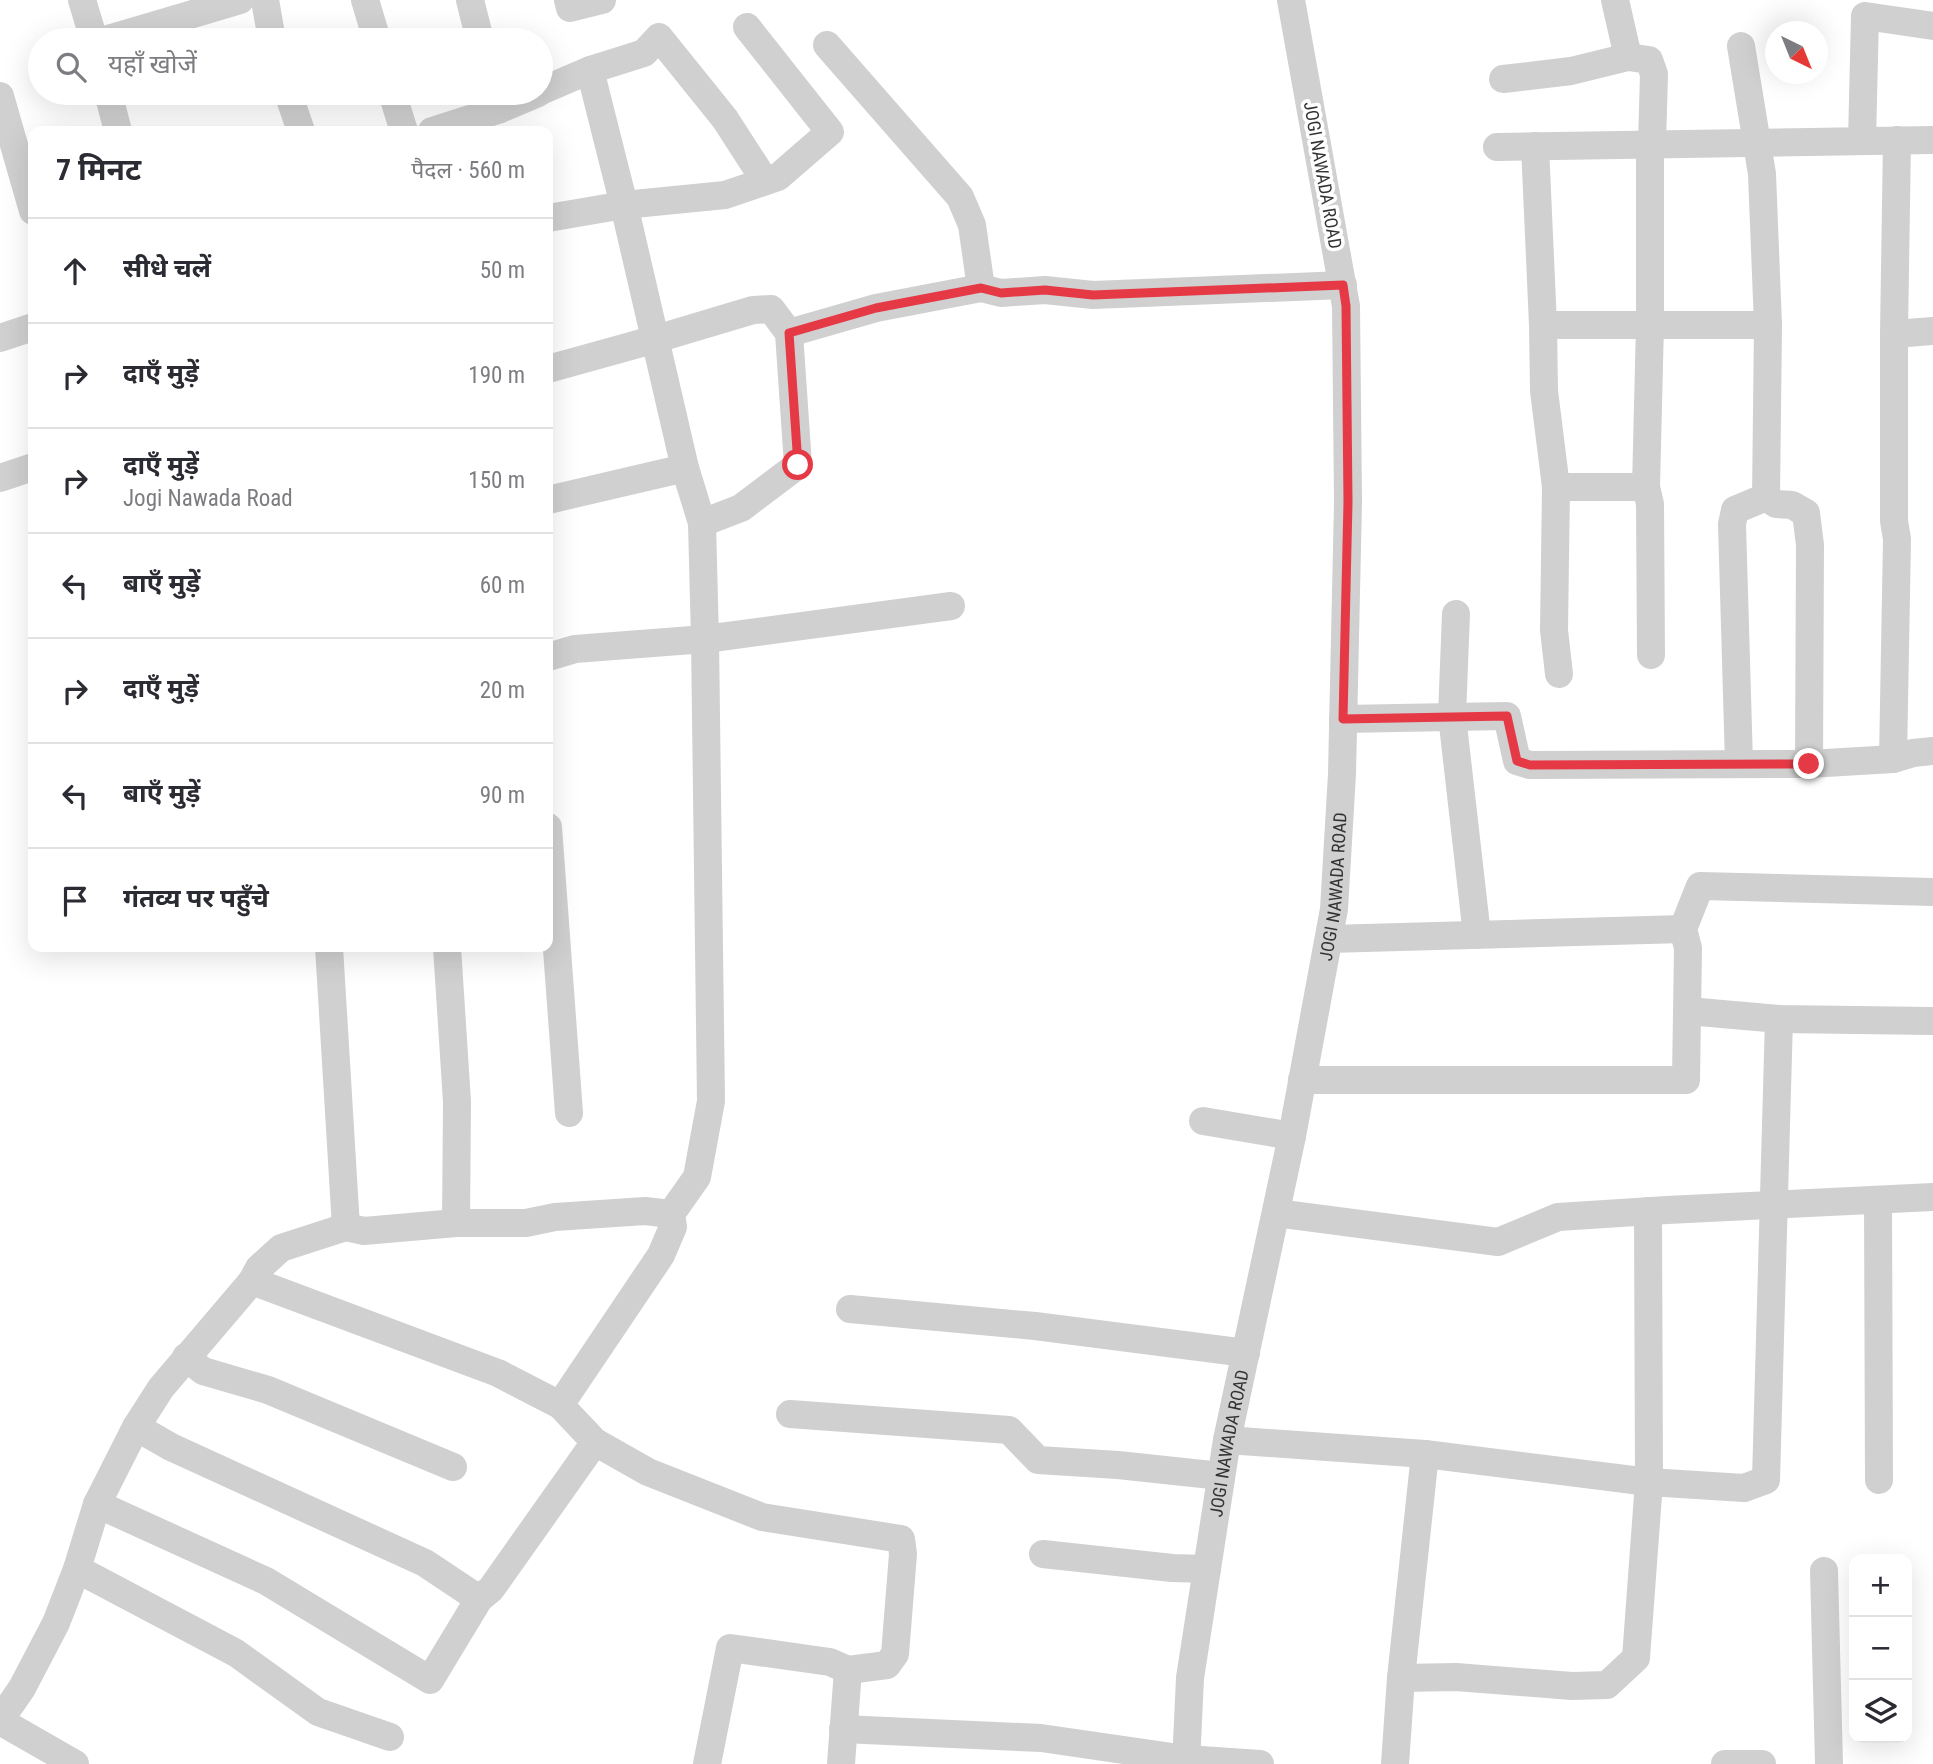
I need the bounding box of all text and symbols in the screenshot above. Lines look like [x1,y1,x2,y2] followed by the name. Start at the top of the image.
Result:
[1765,21,1828,84] north arrow
[28,28,553,105] search box
[52,48,90,86] icon: search
[108,49,197,79] text: यहाँ खोजें
[1300,100,1346,250] street label: JOGI NAWADA ROAD
[56,152,141,187] text: 7 मिनट
[411,157,525,184] text: पैदल · 560 m
[56,252,94,290] icon: ahead
[123,253,211,283] text: सीधे चलें
[480,257,525,284] text: 50 m
[56,357,94,395] icon: right
[123,358,199,388] text: दाएँ मुड़ें
[468,362,525,389] text: 190 m
[782,449,813,480] route start
[123,450,199,480] text: दाएँ मुड़ें
[56,462,94,500] icon: right
[468,467,525,494] text: 150 m
[123,485,293,512] text: Jogi Nawada Road
[56,567,94,605] icon: left
[123,568,200,598] text: बाएँ मुड़ें
[480,572,525,599] text: 60 m
[56,672,94,710] icon: right
[123,673,199,703] text: दाएँ मुड़ें
[480,677,525,704] text: 20 m
[1793,748,1824,779] route end
[56,777,94,815] icon: left
[123,778,200,808] text: बाएँ मुड़ें
[480,782,525,809] text: 90 m
[1314,812,1350,962] street label: JOGI NAWADA ROAD
[56,882,94,920] icon: arrive
[123,883,269,913] text: गंतव्य पर पहुँचे
[1205,1368,1252,1518] street label: JOGI NAWADA ROAD
[1849,1554,1912,1743] map controls
[1849,1554,1912,1617] button: +
[1849,1617,1912,1680] button: −
[1849,1680,1912,1743] button: layers

